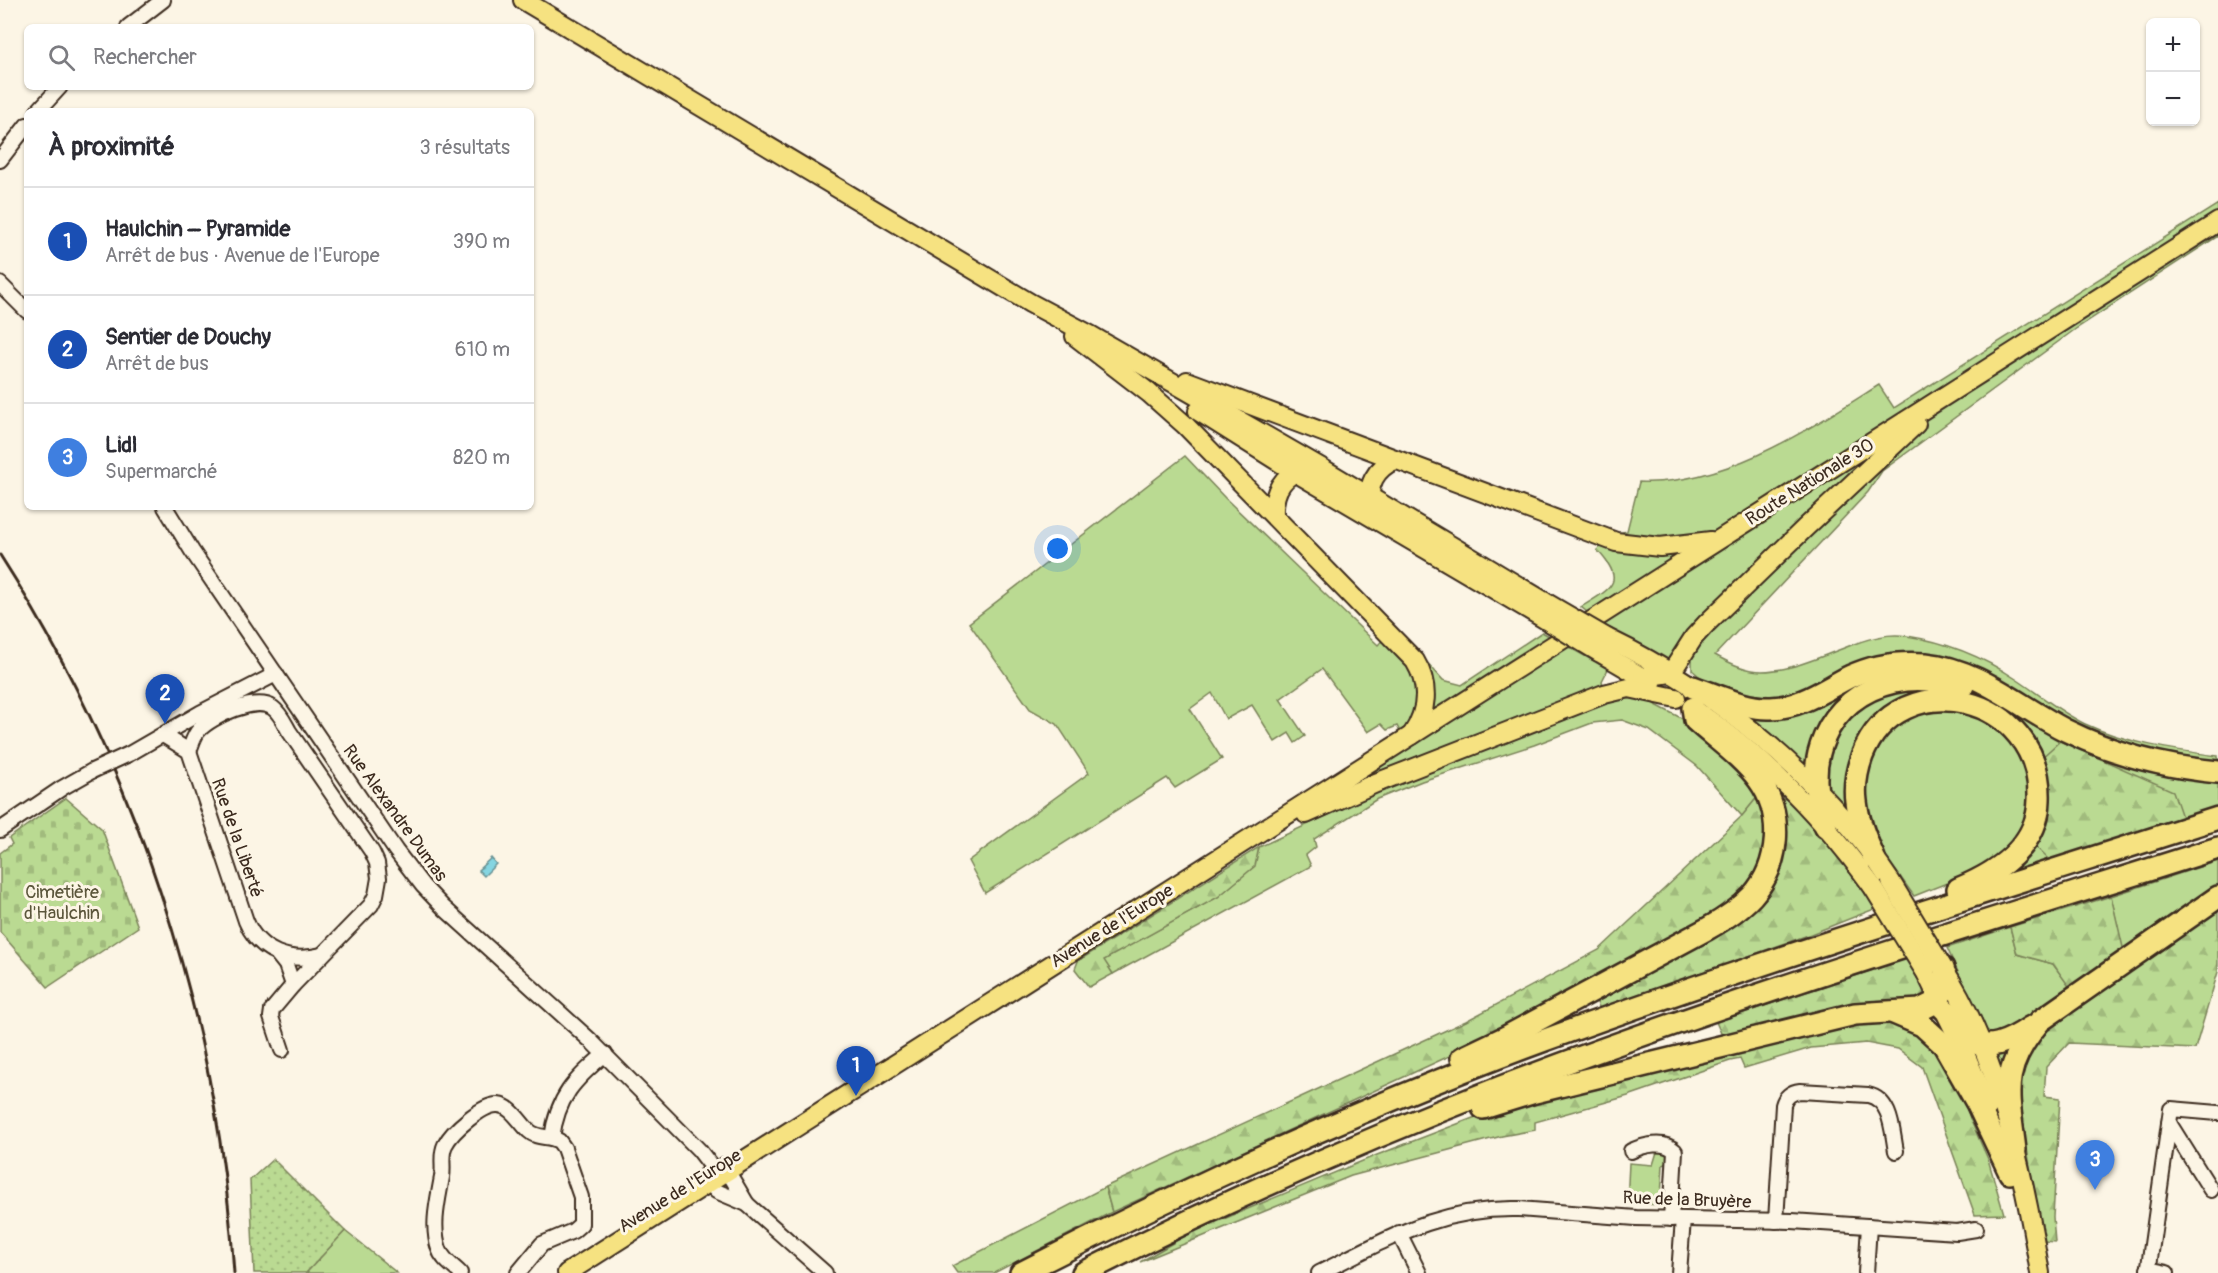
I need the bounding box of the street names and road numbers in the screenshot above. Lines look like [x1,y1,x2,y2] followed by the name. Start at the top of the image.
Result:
[1742,433,1878,531] street label: Route Nationale 30
[338,740,452,886] street label: Rue Alexandre Dumas
[206,775,268,901] street label: Rue de la Liberté
[1046,879,1178,973] street label: Avenue de l'Europe
[614,1144,746,1238] street label: Avenue de l'Europe
[1622,1186,1752,1214] street label: Rue de la Bruyère

